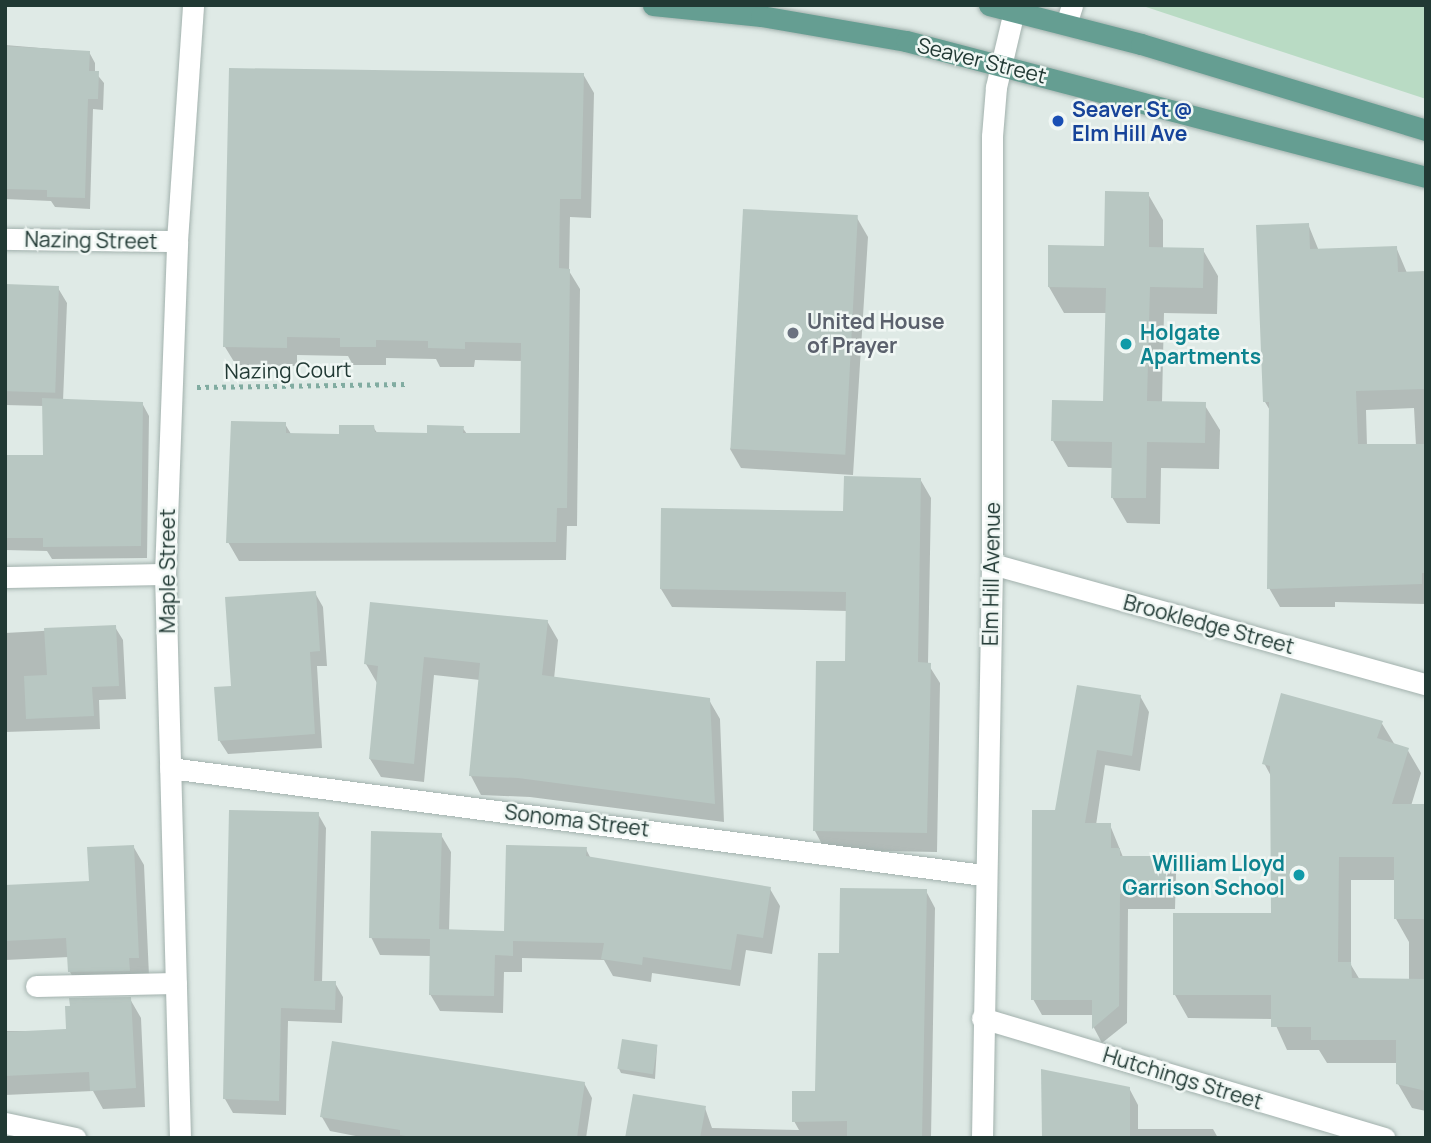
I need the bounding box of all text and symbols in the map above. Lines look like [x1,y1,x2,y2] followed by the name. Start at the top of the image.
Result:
[915,32,1049,88] street label: Seaver Street
[1072,96,1193,146] place label: Seaver St @ Elm Hill Ave
[1050,113,1066,129] marker: Seaver St @ Elm Hill Ave
[24,226,158,254] street label: Nazing Street
[807,308,945,358] place label: United House of Prayer
[1140,319,1261,369] place label: Holgate Apartments
[785,325,801,341] marker: United House of Prayer
[1118,336,1134,352] marker: Holgate Apartments
[224,356,352,384] street label: Nazing Court
[977,502,1005,646] street label: Elm Hill Avenue
[154,509,180,633] street label: Maple Street
[1121,589,1297,659] street label: Brookledge Street
[503,799,651,841] street label: Sonoma Street
[1122,850,1285,900] place label: William Lloyd Garrison School
[1291,867,1307,883] marker: William Lloyd Garrison School
[1100,1042,1266,1114] street label: Hutchings Street

